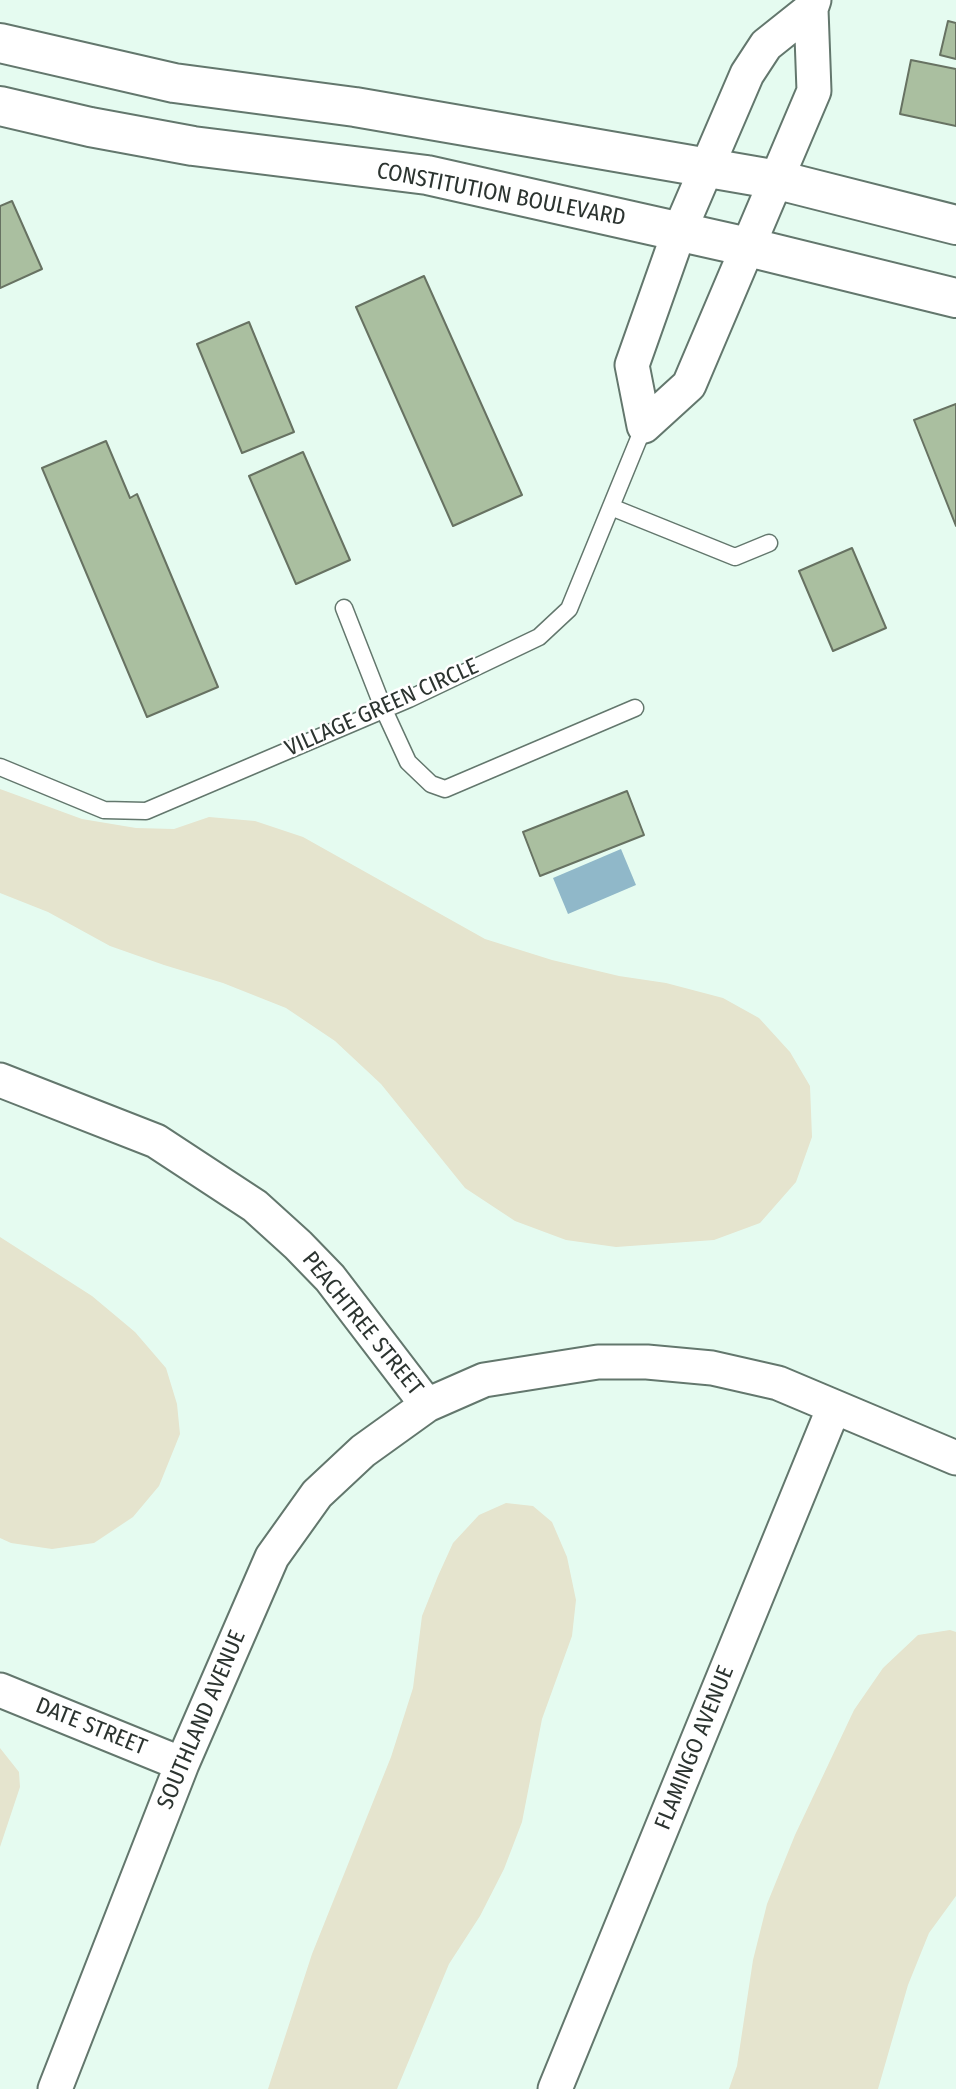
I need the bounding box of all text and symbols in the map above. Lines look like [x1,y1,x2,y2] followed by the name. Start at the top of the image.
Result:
[374,157,628,233] street label: CONSTITUTION BOULEVARD
[281,653,483,763] street label: VILLAGE GREEN CIRCLE
[296,1247,428,1401] street label: PEACHTREE STREET
[152,1626,252,1814] street label: SOUTHLAND AVENUE
[650,1662,740,1834] street label: FLAMINGO AVENUE
[31,1692,151,1762] street label: DATE STREET

